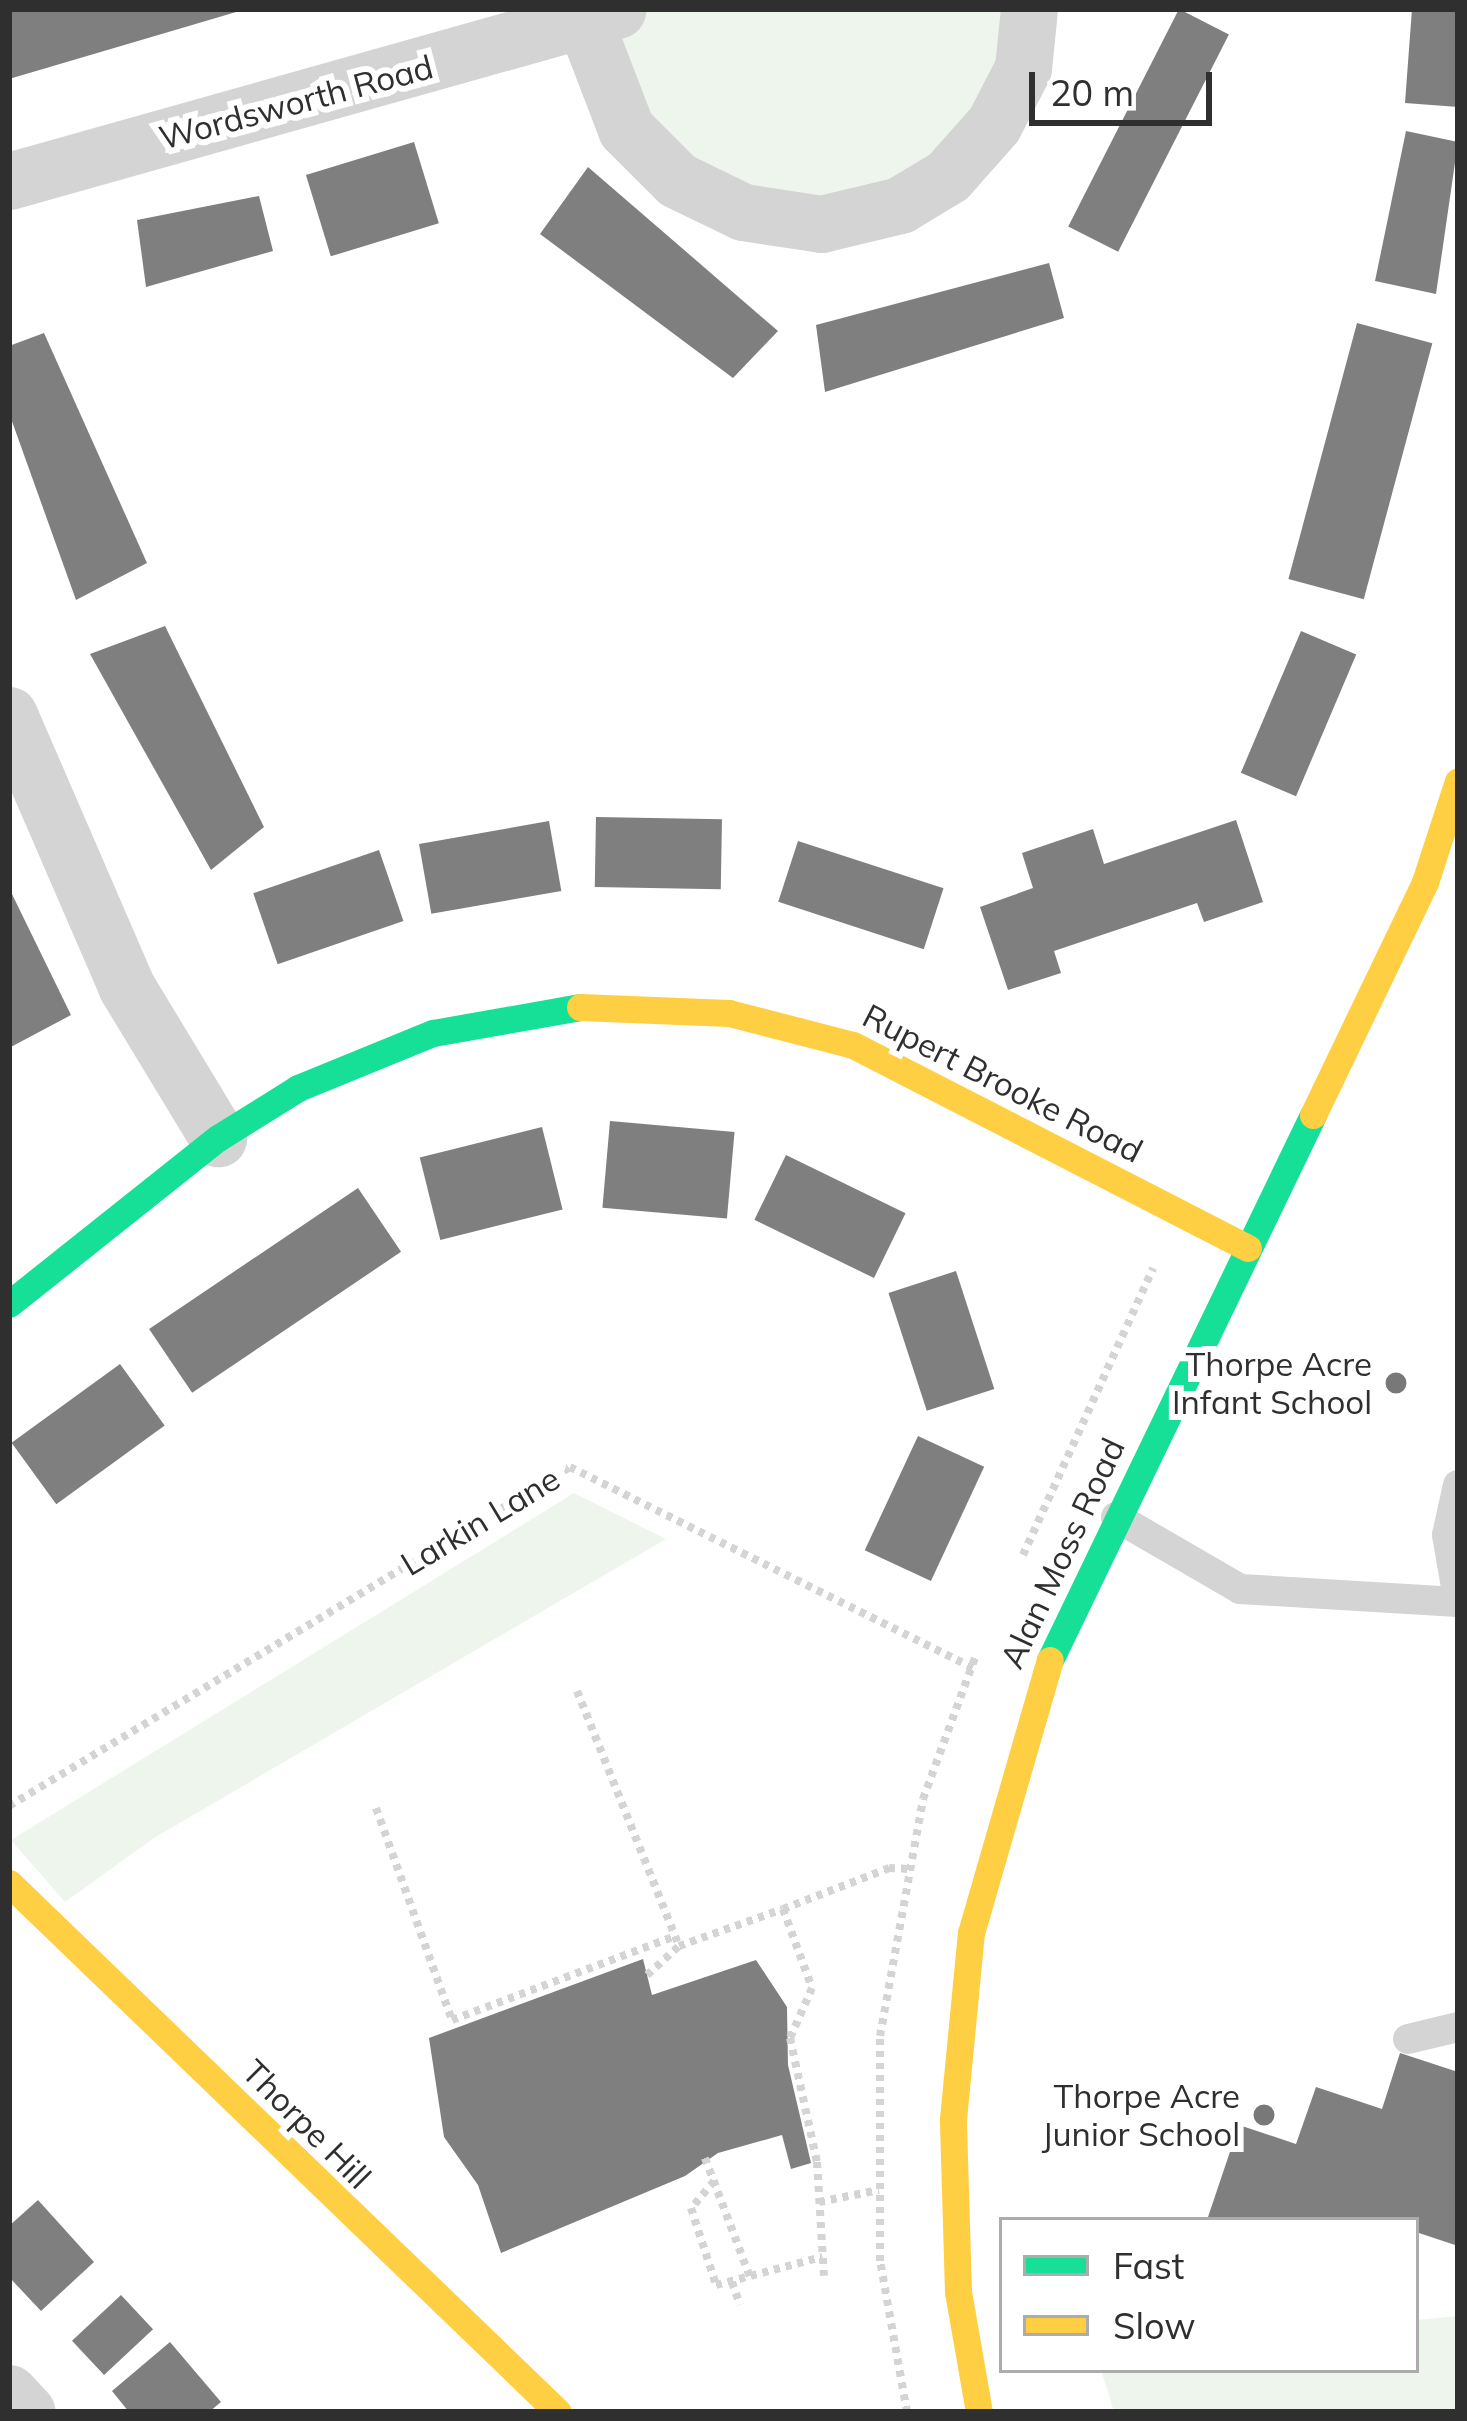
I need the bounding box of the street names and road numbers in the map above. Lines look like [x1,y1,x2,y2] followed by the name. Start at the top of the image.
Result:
[155,46,437,158] street label: Wordsworth Road
[857,995,1149,1171] street label: Rupert Brooke Road
[991,1432,1133,1674] street label: Alan Moss Road
[394,1458,566,1584] street label: Larkin Lane
[235,2052,379,2196] street label: Thorpe Hill

